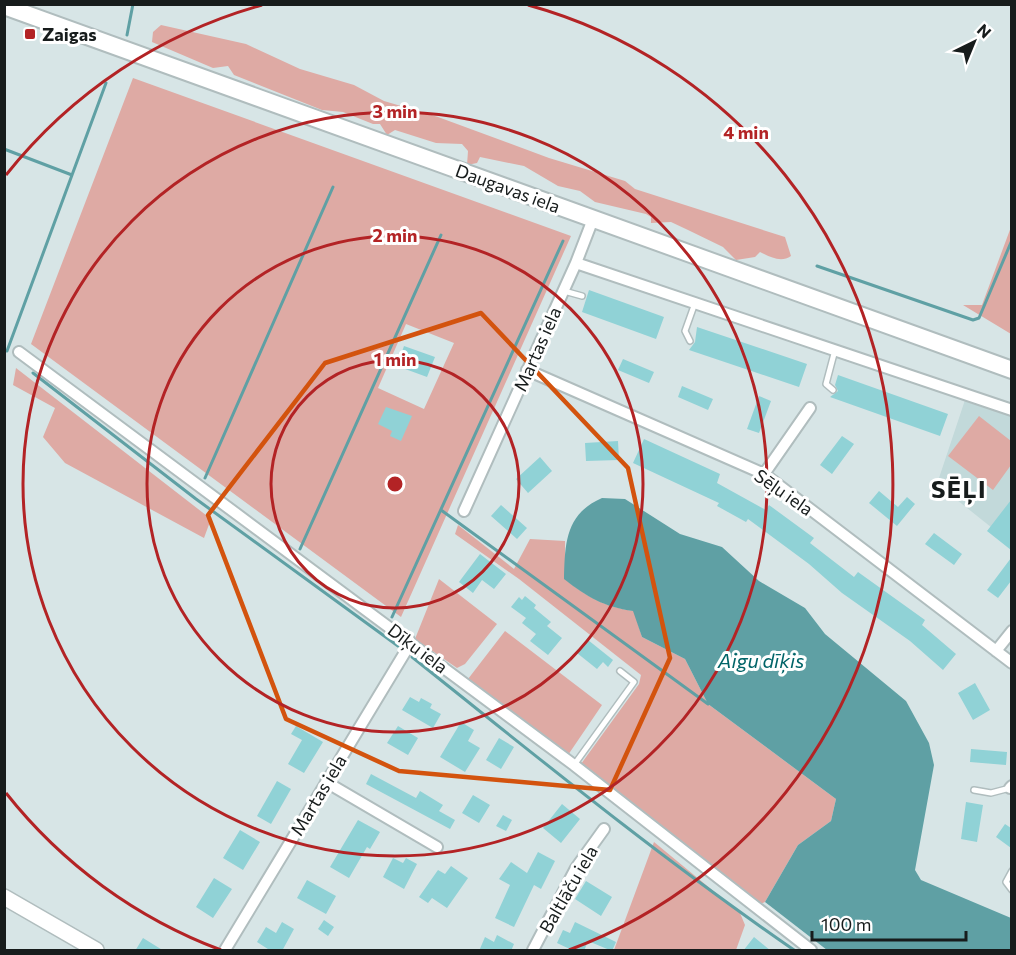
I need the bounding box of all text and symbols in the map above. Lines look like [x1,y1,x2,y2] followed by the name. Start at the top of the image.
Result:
[944,12,1004,72] north arrow
[974,20,995,42] text: N
[42,23,97,45] place label: Zaigas
[23,27,37,41] marker: Zaigas
[372,100,418,122] text: 3 min
[723,121,769,143] text: 4 min
[453,159,563,217] street label: Daugavas iela
[373,224,417,246] text: 2 min
[509,303,565,395] street label: Martas iela
[374,348,416,370] text: 1 min
[750,464,817,521] street label: Sēļu iela
[385,474,405,494] centre of rings
[931,474,987,505] district label: SĒĻI
[383,618,452,678] street label: Dīķu iela
[717,648,804,674] water label: Aigu dīķis
[285,751,351,839] street label: Martas iela
[534,841,602,937] street label: Baltlāču iela
[812,904,966,942] scale bar
[821,913,871,935] text: 100 m

